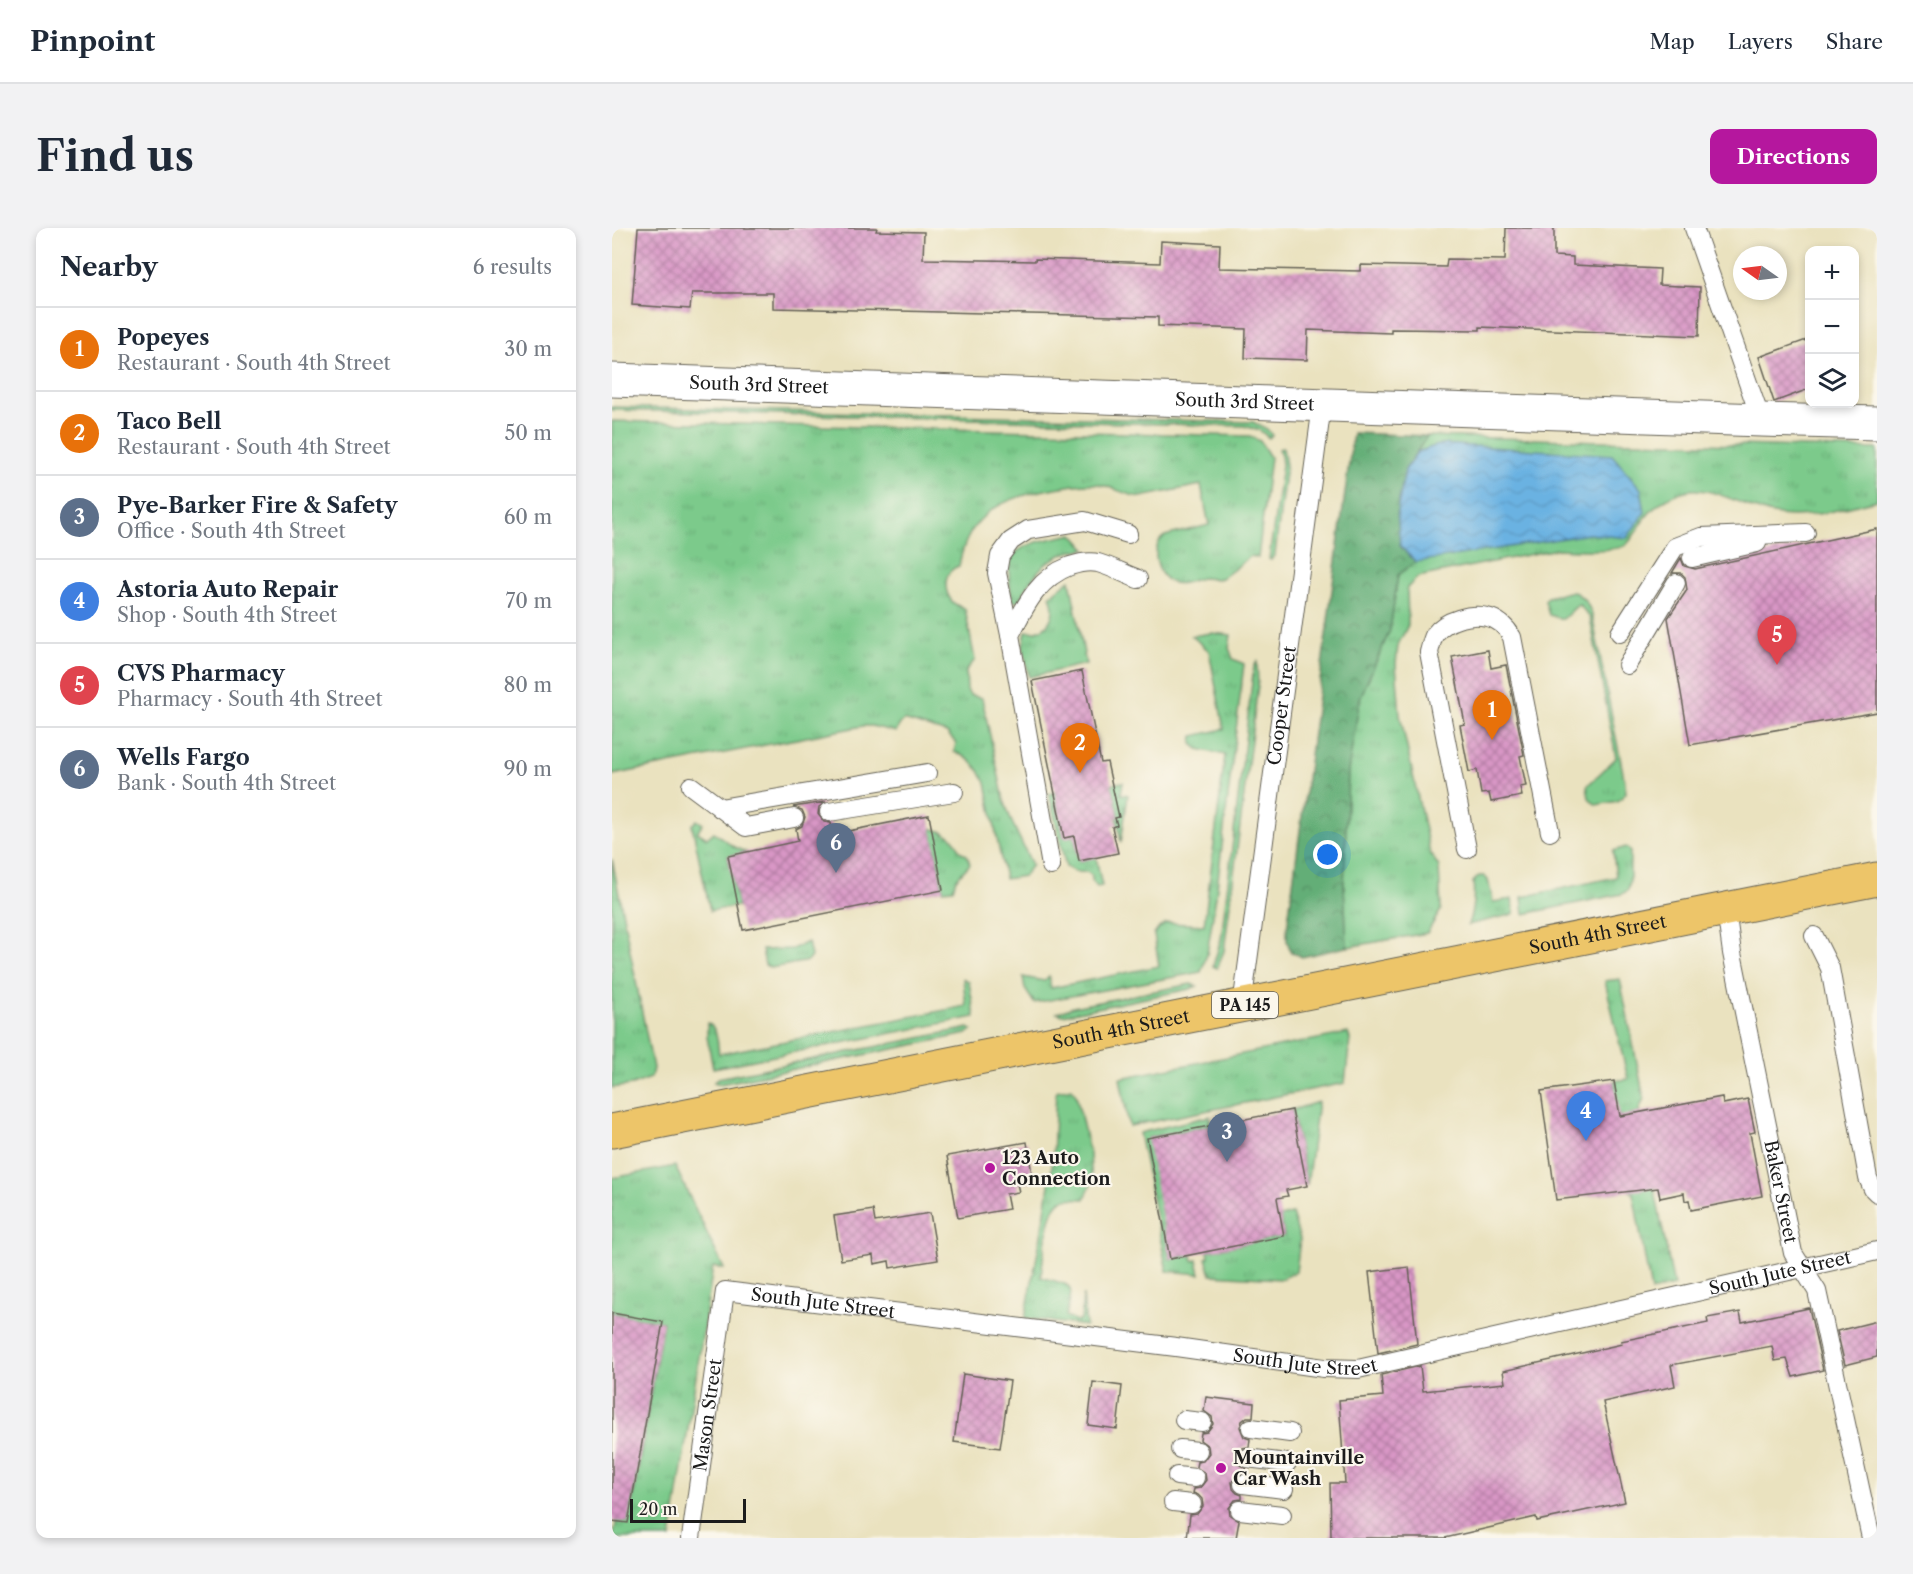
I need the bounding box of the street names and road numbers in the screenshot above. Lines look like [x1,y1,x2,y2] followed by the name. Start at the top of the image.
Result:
[689,372,830,399] street label: South 3rd Street
[1174,389,1315,415] street label: South 3rd Street
[1263,644,1301,767] street label: Cooper Street
[1527,910,1669,959] street label: South 4th Street
[1212,992,1278,1018] road number: PA 145
[1051,1005,1192,1054] street label: South 4th Street
[1759,1138,1802,1246] street label: Baker Street
[1707,1246,1854,1300] street label: South Jute Street
[750,1283,897,1323] street label: South Jute Street
[1232,1344,1380,1380] street label: South Jute Street
[689,1357,727,1473] street label: Mason Street

